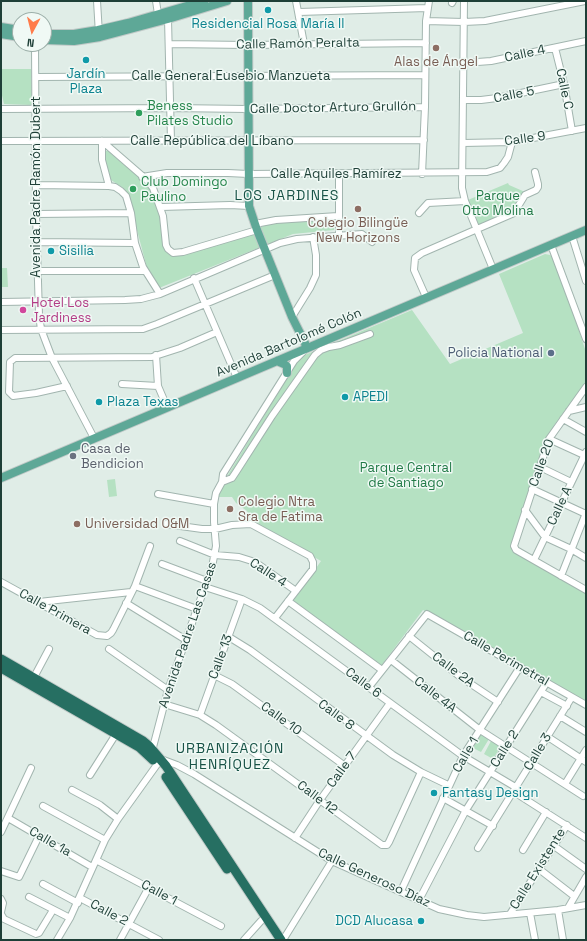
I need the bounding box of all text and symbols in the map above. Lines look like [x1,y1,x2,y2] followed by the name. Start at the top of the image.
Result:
[263,5,273,15] marker: Residencial Rosa María II
[12,12,52,52] north arrow
[192,16,344,32] place label: Residencial Rosa María II
[236,35,360,53] street label: Calle Ramón Peralta
[26,36,35,50] text: N
[503,42,547,66] street label: Calle 4
[431,43,441,53] marker: Alas de Ángel
[394,54,478,70] place label: Alas de Ángel
[81,55,91,65] marker: Jardín Plaza
[66,66,106,97] place label: Jardín Plaza
[552,67,576,111] street label: Calle C
[132,68,330,84] street label: Calle General Eusebio Manzueta
[492,83,536,107] street label: Calle 5
[28,96,44,278] street label: Avenida Padre Ramón Dubert
[147,98,233,129] place label: Beness Pilates Studio
[250,99,416,117] street label: Calle Doctor Arturo Grullón
[134,108,144,118] marker: Beness Pilates Studio
[504,128,546,150] street label: Calle 9
[130,133,294,149] street label: Calle República del Líbano
[271,166,401,182] street label: Calle Aquiles Ramírez
[141,174,228,205] place label: Club Domingo Paulino
[128,184,138,194] marker: Club Domingo Paulino
[235,188,339,204] district label: LOS JARDINES
[462,188,534,219] park label: Parque Otto Molina
[353,204,363,214] marker: Colegio Bilingüe New Horizons
[308,215,408,246] place label: Colegio Bilingüe New Horizons
[59,243,94,259] place label: Sisilia
[46,246,56,256] marker: Sisilia
[31,295,91,326] place label: Hotel Los Jardiness
[18,305,28,315] marker: Hotel Los Jardiness
[214,305,364,381] street label: Avenida Bartolomé Colón
[448,345,543,361] place label: Policia National
[546,348,556,358] marker: Policia National
[353,389,388,405] place label: APEDI
[340,392,350,402] marker: APEDI
[107,394,178,410] place label: Plaza Texas
[94,397,104,407] marker: Plaza Texas
[526,437,558,489] street label: Calle 20
[81,441,144,472] place label: Casa de Bendicion
[68,451,78,461] marker: Casa de Bendicion
[360,460,452,491] park label: Parque Central de Santiago
[544,484,576,528] street label: Calle A
[238,494,323,525] place label: Colegio Ntra Sra de Fatima
[225,504,235,514] marker: Colegio Ntra Sra de Fatima
[85,516,189,532] place label: Universidad O&M
[72,519,82,529] marker: Universidad O&M
[246,555,290,591] street label: Calle 4
[156,560,220,710] street label: Avenida Padre Las Casas
[16,586,94,638] street label: Calle Primera
[460,628,552,690] street label: Calle Perimetral
[206,632,236,682] street label: Calle 13
[429,649,477,691] street label: Calle 2A
[342,664,384,702] street label: Calle 6
[411,674,459,716] street label: Calle 4A
[315,696,357,734] street label: Calle 8
[257,699,305,739] street label: Calle 10
[488,727,522,771] street label: Calle 2
[521,730,555,774] street label: Calle 3
[450,734,482,776] street label: Calle 1
[176,741,284,774] district label: URBANIZACIÓN HENRÍQUEZ
[324,749,360,791] street label: Calle 7
[294,778,340,818] street label: Calle 12
[442,785,538,801] place label: Fantasy Design
[429,788,439,798] marker: Fantasy Design
[26,824,74,860] street label: Calle 1a
[507,826,569,912] street label: Calle Existente
[315,845,433,911] street label: Calle Generoso Díaz
[138,877,180,909] street label: Calle 1
[87,896,131,930] street label: Calle 2
[335,913,413,929] place label: DCD Alucasa
[416,916,426,926] marker: DCD Alucasa

